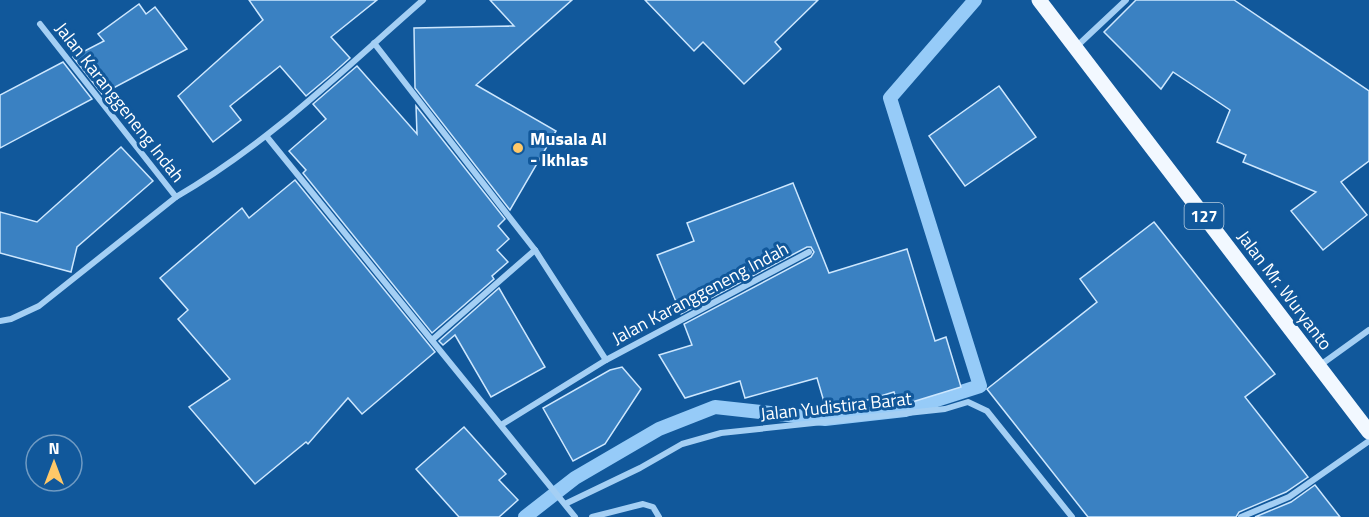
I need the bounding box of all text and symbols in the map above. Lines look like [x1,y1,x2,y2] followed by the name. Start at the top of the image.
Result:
[49,16,191,188] street label: Jalan Karanggeneng Indah
[530,125,607,173] place label: Musala Al - Ikhlas
[511,141,525,155] marker: Musala Al - Ikhlas
[1184,203,1224,229] road number: 127
[1231,224,1339,356] street label: Jalan Mr. Wuryanto
[607,235,793,351] street label: Jalan Karanggeneng Indah
[759,385,914,427] street label: Jalan Yudistira Barat
[24,433,84,493] north arrow
[48,436,60,460] text: N

